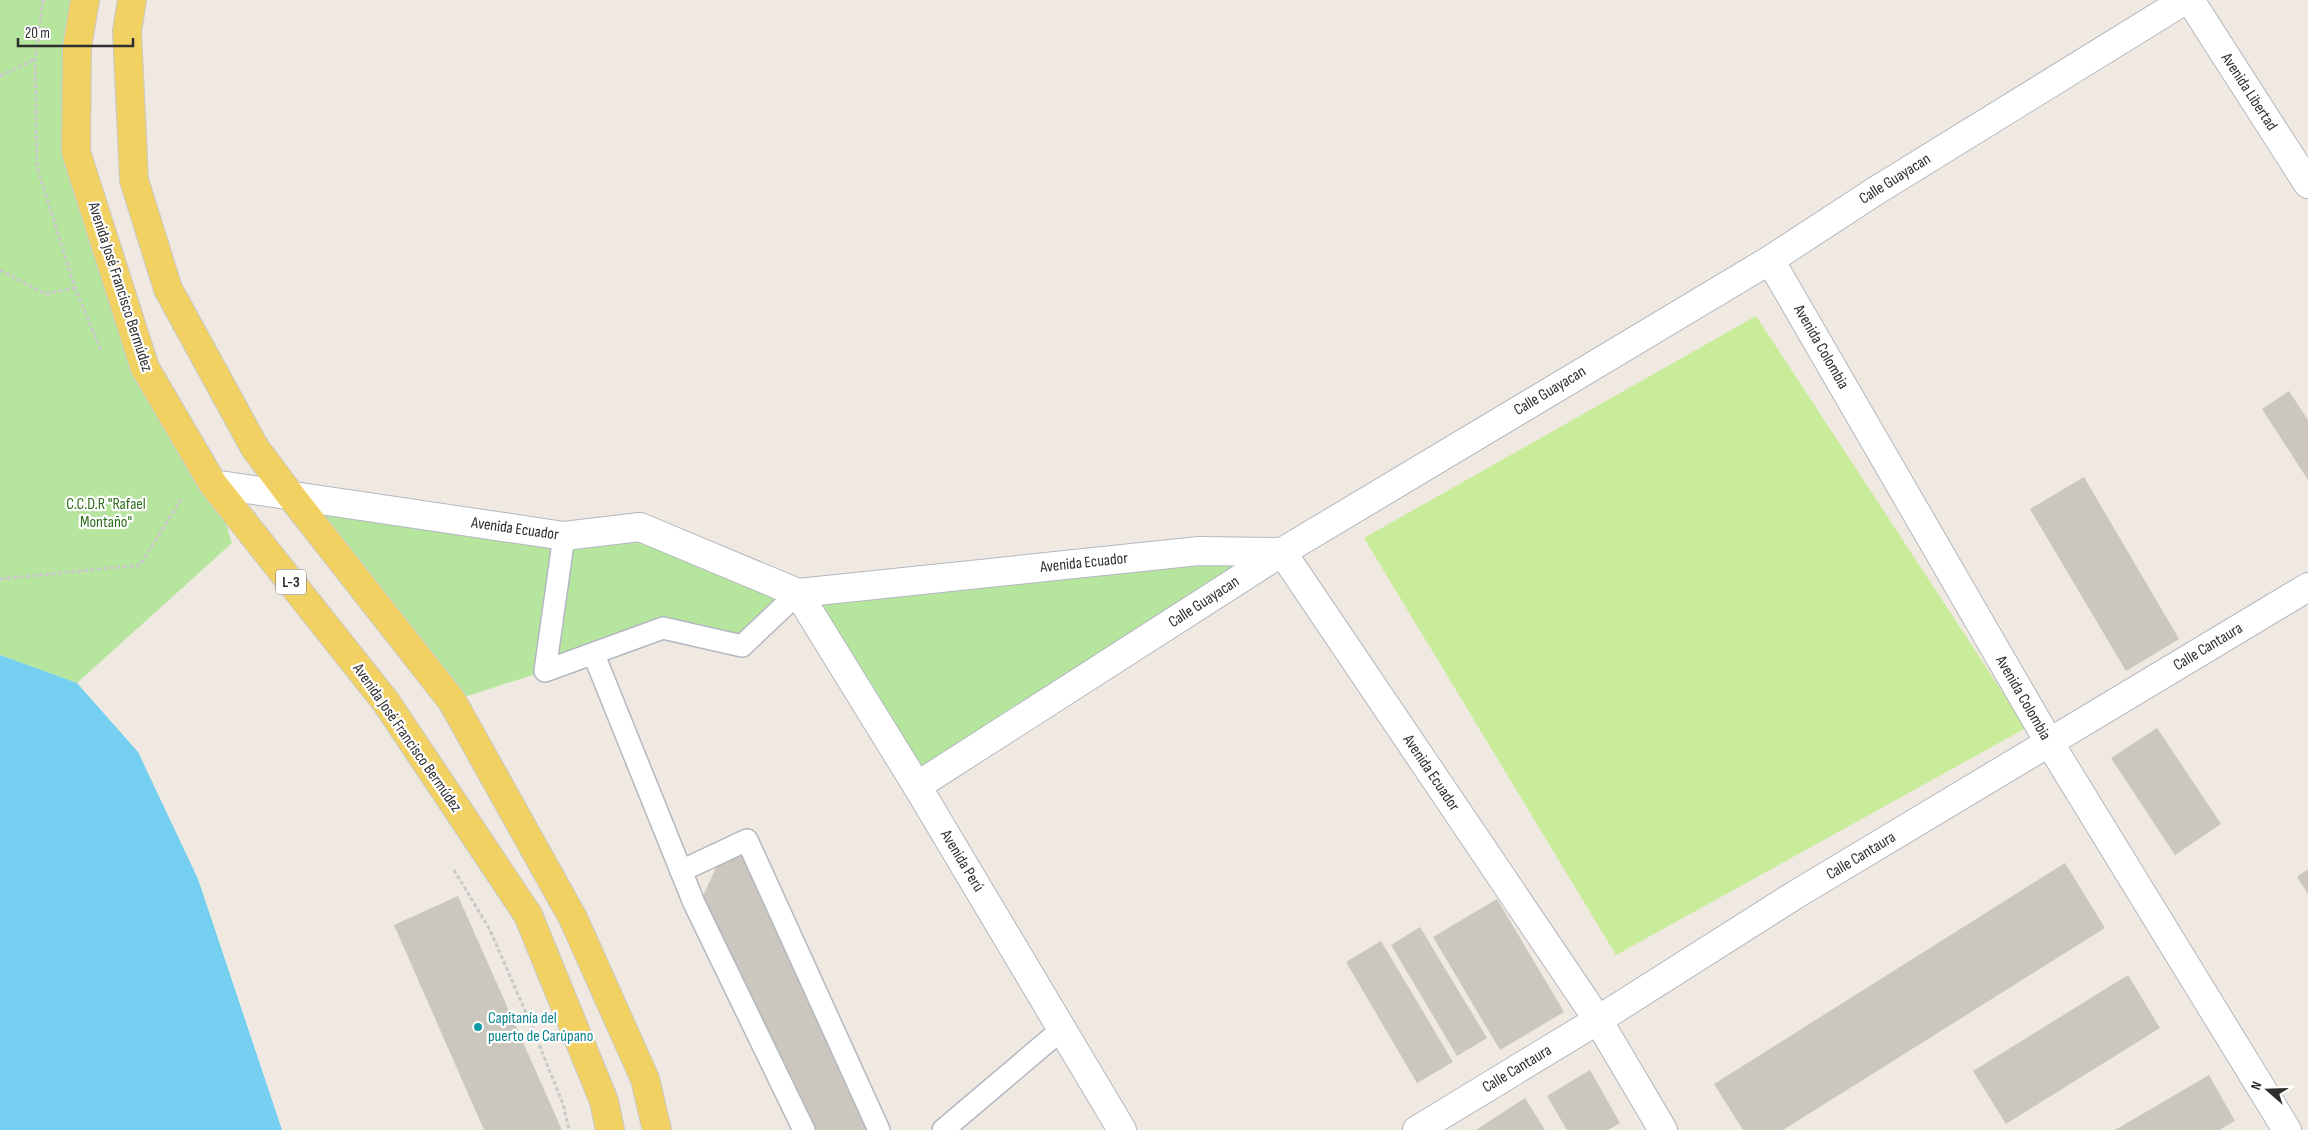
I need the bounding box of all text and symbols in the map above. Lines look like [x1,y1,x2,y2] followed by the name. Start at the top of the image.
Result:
[18,15,132,47] scale bar
[25,24,50,43] text: 20 m
[2216,49,2281,134] street label: Avenida Libertad
[1856,150,1934,208] street label: Calle Guayacan
[83,199,156,374] street label: Avenida José Francisco Bermúdez
[1789,301,1853,393] street label: Avenida Colombia
[1511,362,1589,420] street label: Calle Guayacan
[66,495,146,532] park label: C.C.D.R "Rafael Montaño"
[469,513,560,545] street label: Avenida Ecuador
[1038,549,1129,577] street label: Avenida Ecuador
[276,570,306,594] road number: L-3
[1165,572,1243,632] street label: Calle Guayacan
[2170,619,2246,675] street label: Calle Cantaura
[1991,652,2055,744] street label: Avenida Colombia
[348,659,466,816] street label: Avenida José Francisco Bermúdez
[1398,730,1464,815] street label: Avenida Ecuador
[936,826,988,895] street label: Avenida Perú
[1823,828,1899,884] street label: Calle Cantaura
[488,1009,593,1046] place label: Capitanía del puerto de Carúpano
[472,1021,484,1033] marker: Capitanía del puerto de Carúpano
[1479,1041,1555,1097] street label: Calle Cantaura
[2243,1065,2293,1115] north arrow
[2247,1079,2266,1092] text: N

